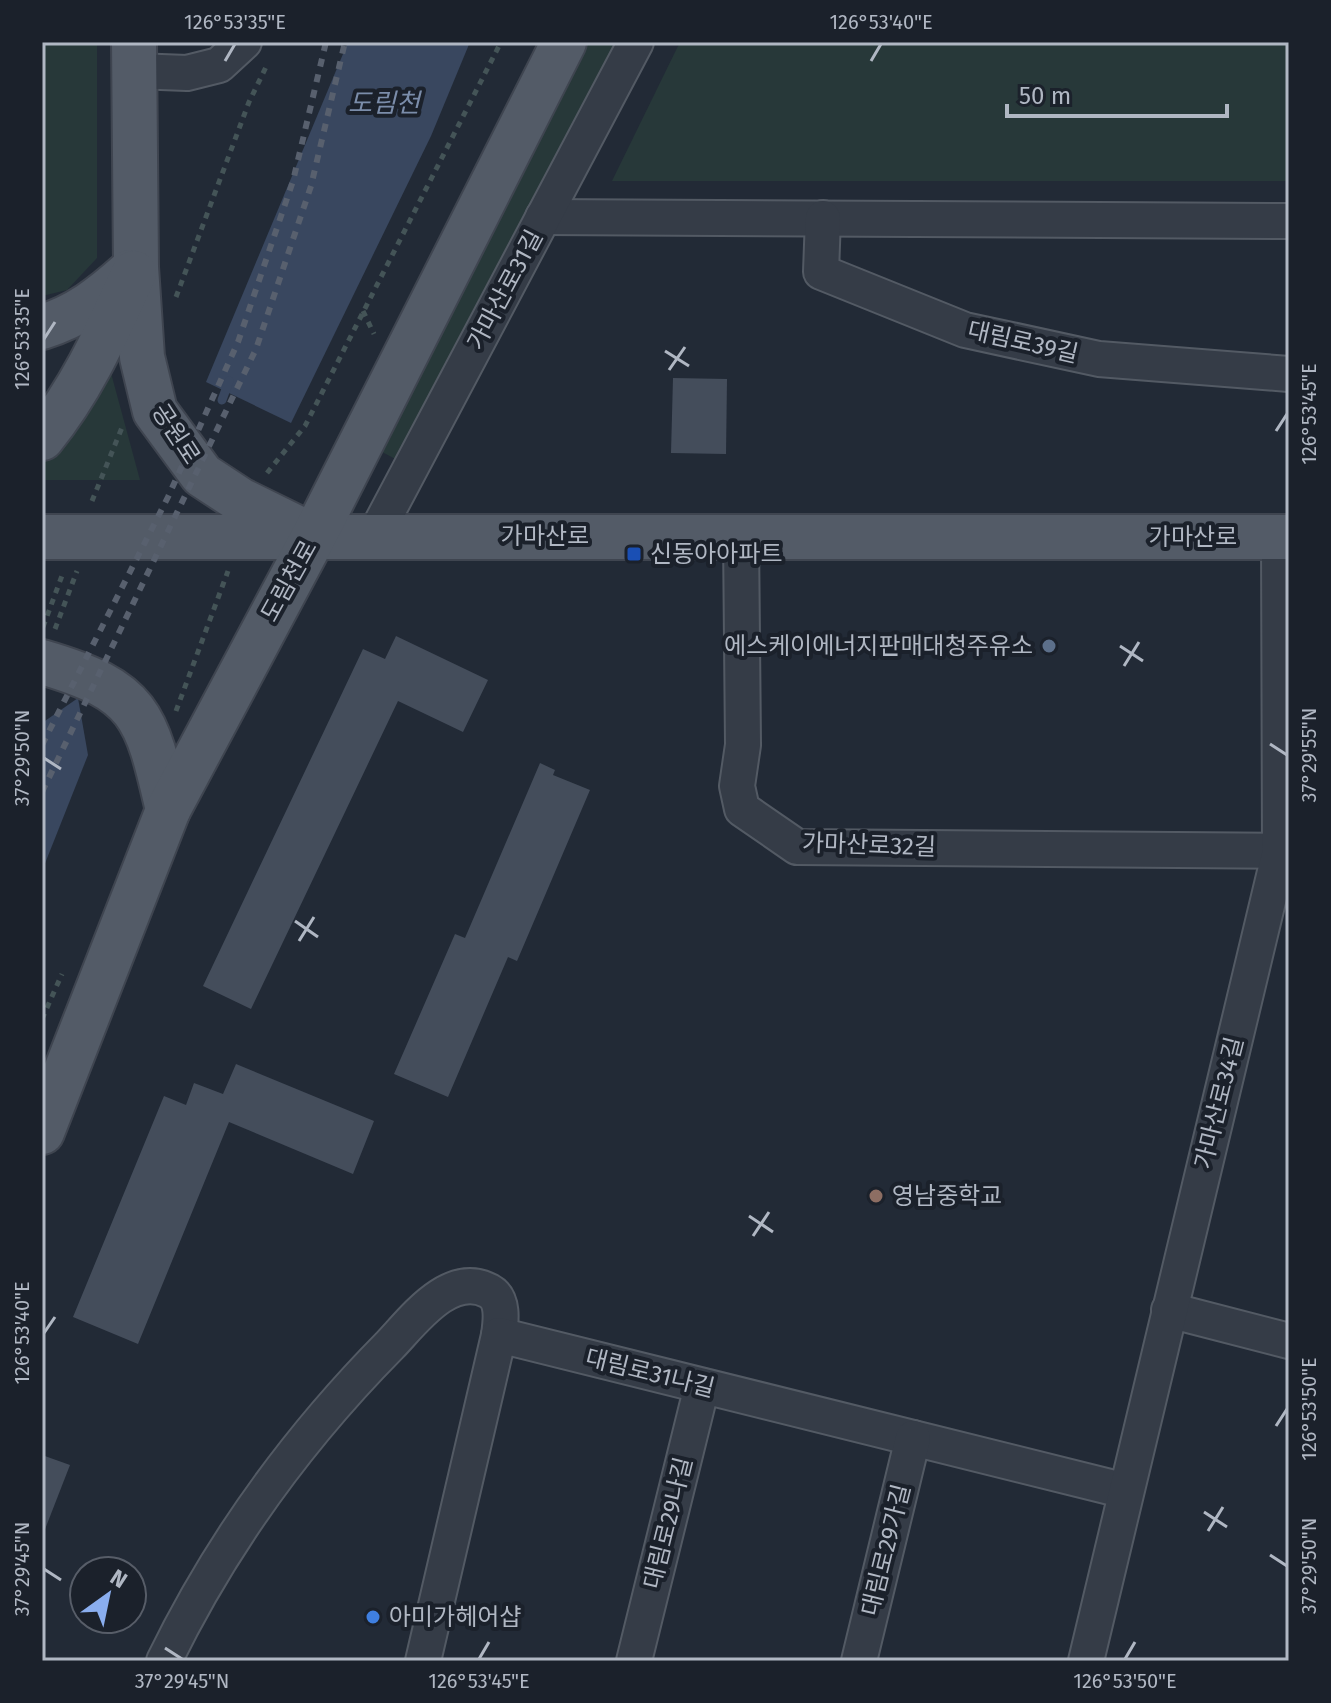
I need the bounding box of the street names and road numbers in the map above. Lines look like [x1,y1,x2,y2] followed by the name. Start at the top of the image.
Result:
[462,225,548,355] street label: 가마산로31길
[965,316,1081,368] street label: 대림로39길
[146,399,206,469] street label: 공원로
[501,522,589,550] street label: 가마산로
[1149,523,1237,551] street label: 가마산로
[255,536,323,626] street label: 도림천로
[802,829,936,861] street label: 가마산로32길
[1189,1034,1249,1172] street label: 가마산로34길
[582,1343,718,1403] street label: 대림로31나길
[638,1454,698,1592] street label: 대림로29나길
[856,1481,916,1619] street label: 대림로29가길

